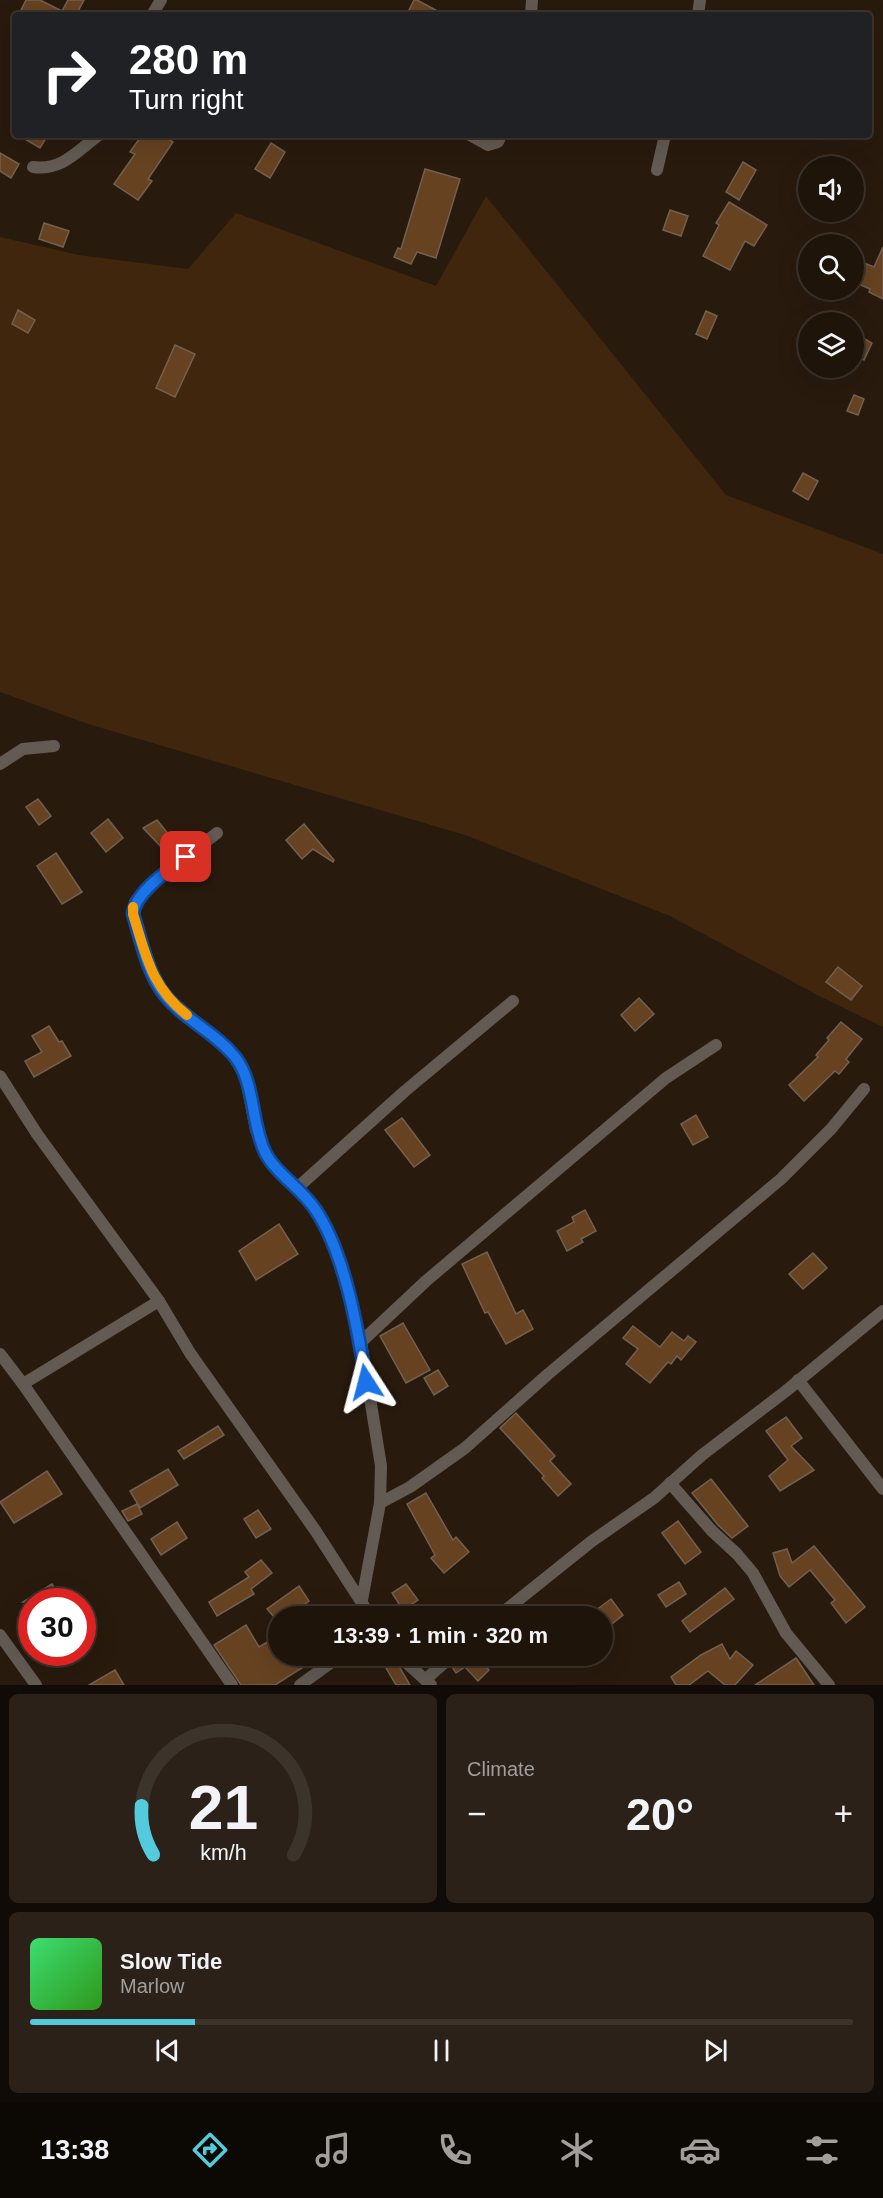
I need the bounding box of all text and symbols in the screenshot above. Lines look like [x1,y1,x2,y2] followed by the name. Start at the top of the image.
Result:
[30,36,108,114] icon: right
[129,36,248,83] text: 280 m
[129,85,244,115] text: Turn right
[798,156,864,378] map controls
[798,156,864,222] button: sound
[798,234,864,300] button: search
[798,312,864,378] button: layers
[160,831,211,882] pin
[169,840,202,873] icon: arrive
[334,1350,398,1414] position arrow
[18,1588,96,1666] speed limit sign: 30
[333,1623,548,1648] text: 13:39 · 1 min · 320 m
[467,1758,535,1780] text: Climate
[188,1773,258,1842] text: 21
[626,1789,694,1840] text: 20°
[467,1795,486,1832] text: −
[834,1795,853,1832] text: +
[200,1842,246,1866] text: km/h
[120,1949,222,1974] text: Slow Tide
[120,1975,184,1997] text: Marlow
[151,2034,184,2067] icon: previous
[425,2034,458,2067] icon: pause
[699,2034,732,2067] icon: next
[189,2129,231,2171] icon: directions
[312,2129,354,2171] icon: music
[434,2129,476,2171] icon: phone
[556,2129,598,2171] icon: climate
[679,2129,721,2171] icon: car
[801,2129,843,2171] icon: filters
[40,2135,109,2165] text: 13:38

